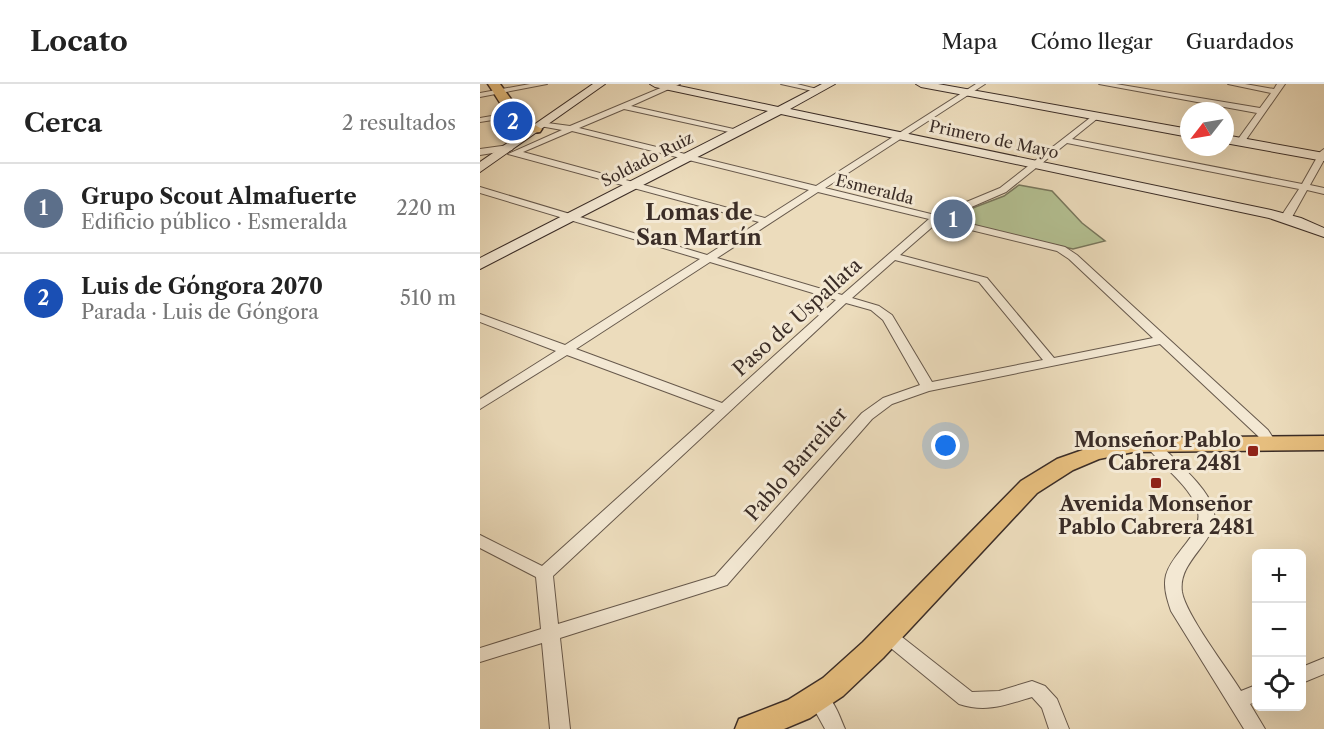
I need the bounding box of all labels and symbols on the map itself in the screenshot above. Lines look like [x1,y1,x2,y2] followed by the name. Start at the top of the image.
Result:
[494,99,532,144] pin: 2
[1180,102,1234,156] north arrow
[927,115,1061,163] street label: Primero de Mayo
[598,127,696,191] street label: Soldado Ruiz
[834,170,917,209] street label: Esmeralda
[934,196,972,242] pin: 1
[636,199,762,251] district label: Lomas de San Martín
[728,253,867,381] street label: Paso de Uspallata
[740,402,852,526] street label: Pablo Barrelier
[1074,428,1241,475] place label: Monseñor Pablo Cabrera 2481
[931,431,960,460] your location
[1246,444,1260,458] marker: Monseñor Pablo Cabrera 2481
[1149,476,1163,490] marker: Avenida Monseñor Pablo Cabrera 2481
[1058,492,1254,539] place label: Avenida Monseñor Pablo Cabrera 2481

